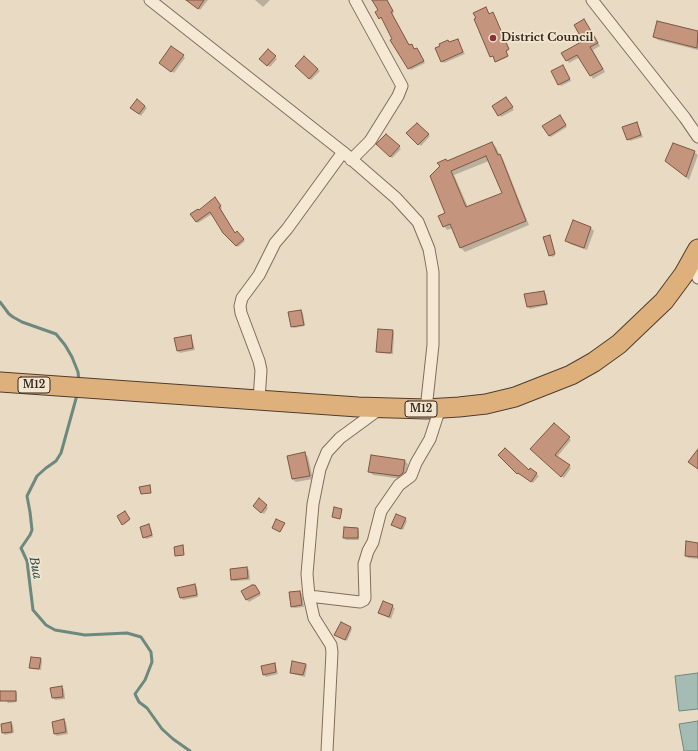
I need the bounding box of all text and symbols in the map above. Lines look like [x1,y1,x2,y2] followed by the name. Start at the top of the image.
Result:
[501,31,593,45] place label: District Council
[488,33,498,43] marker: District Council
[18,377,50,393] road number: M12
[405,401,437,417] road number: M12
[26,556,44,580] water label: Bua

